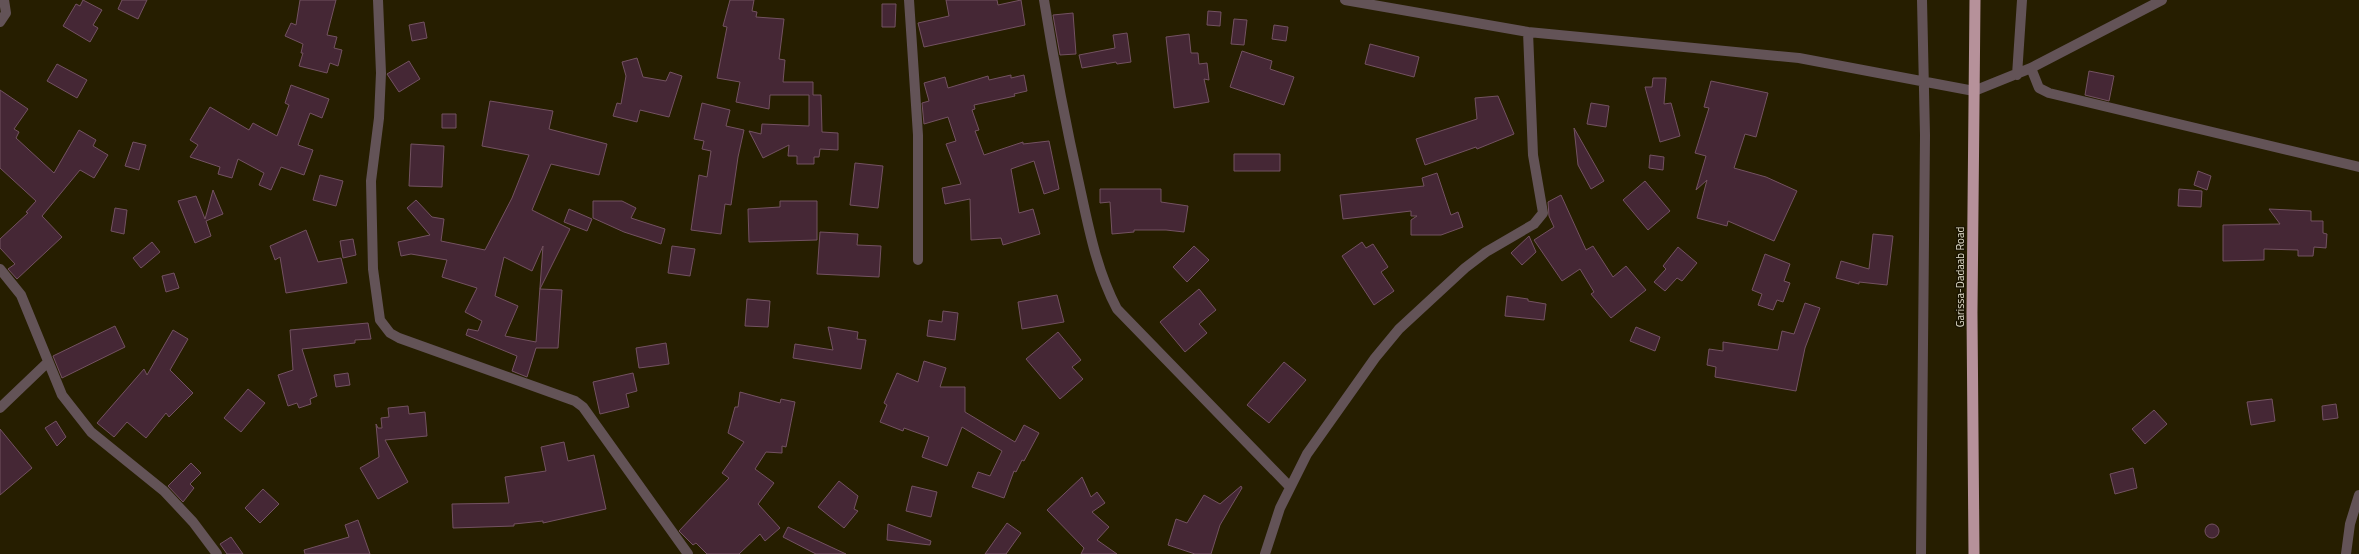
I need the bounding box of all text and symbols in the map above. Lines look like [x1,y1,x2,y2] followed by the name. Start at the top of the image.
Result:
[1952,227,1968,327] street label: Garissa-Dadaab Road

